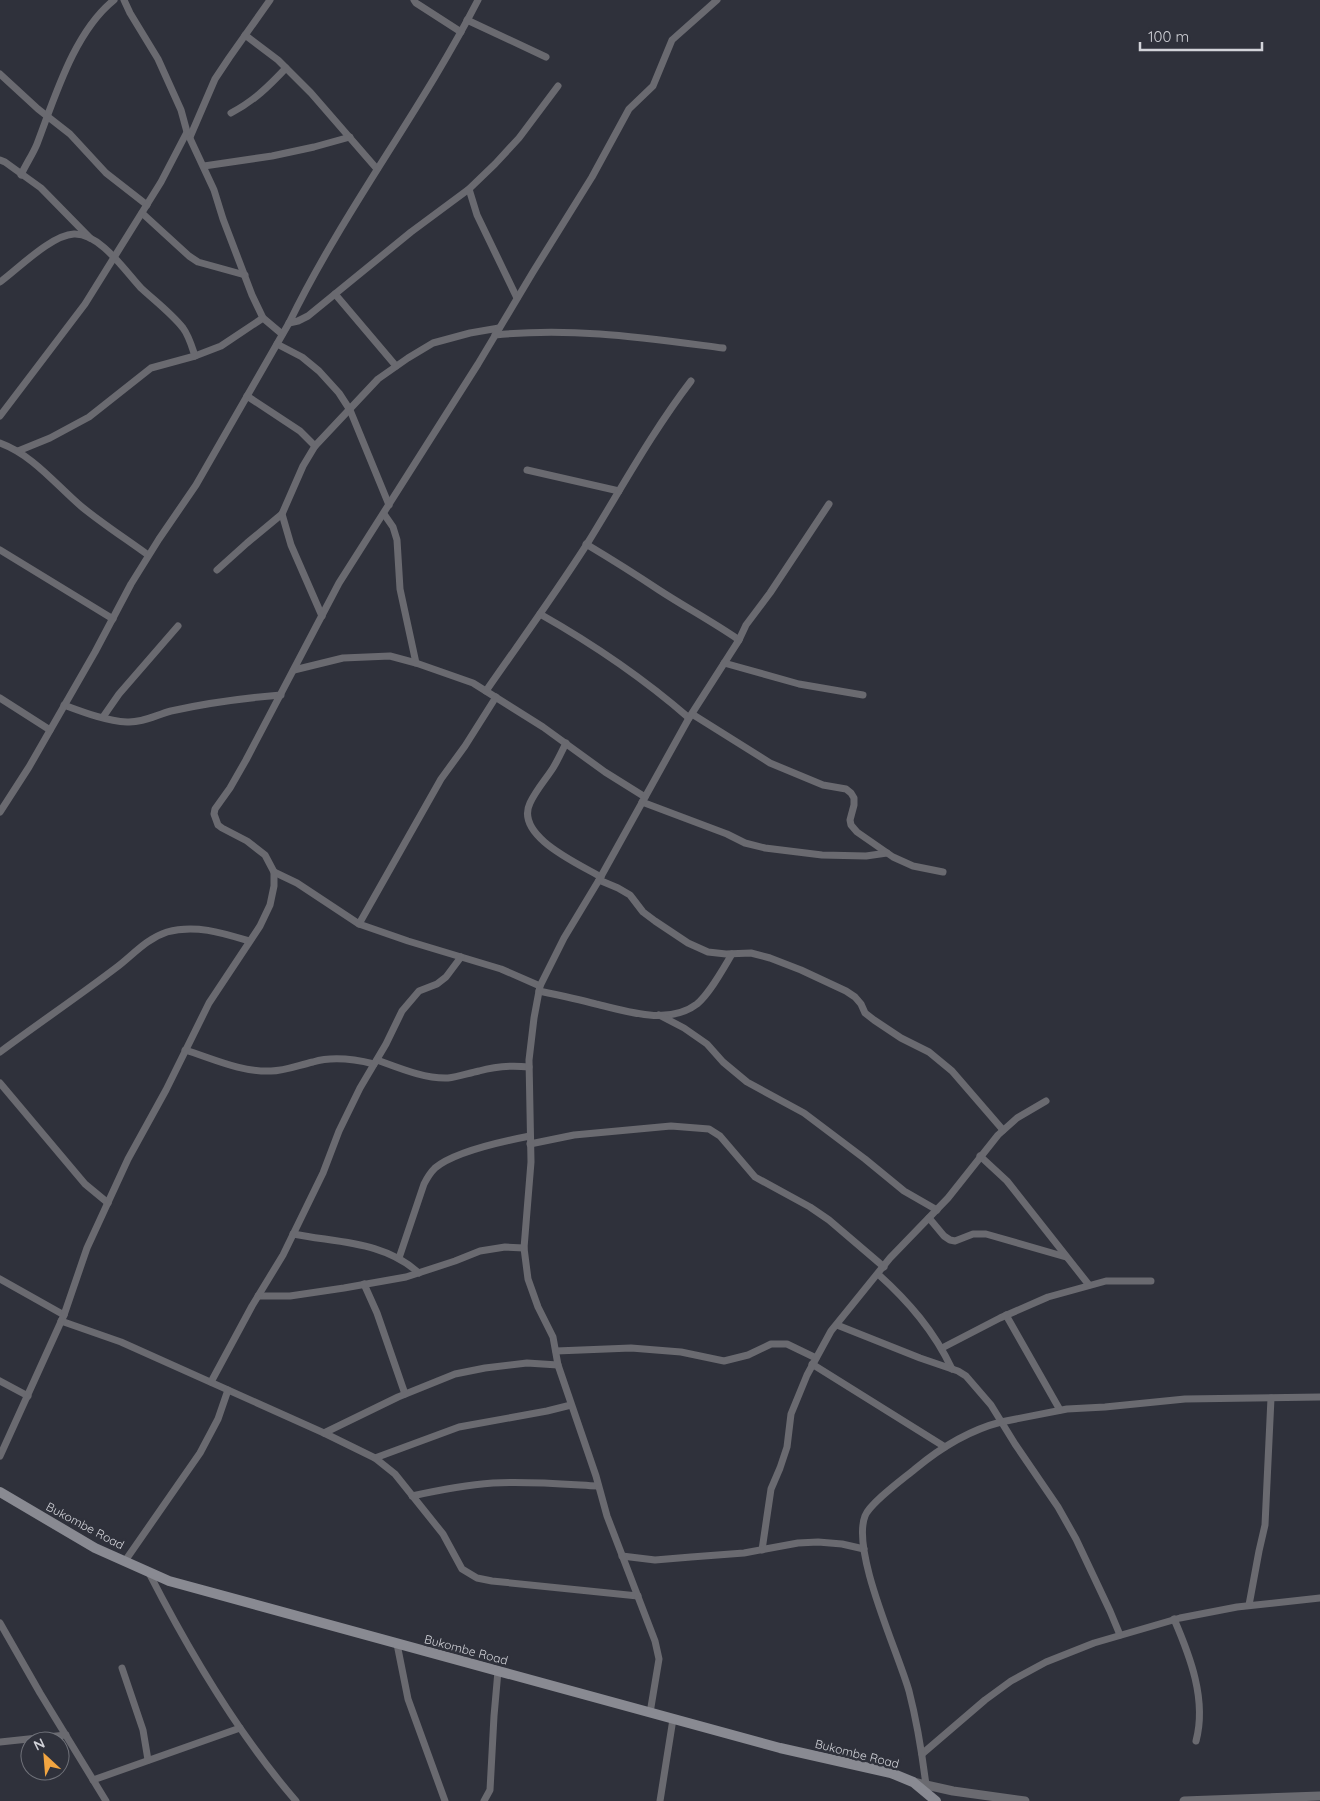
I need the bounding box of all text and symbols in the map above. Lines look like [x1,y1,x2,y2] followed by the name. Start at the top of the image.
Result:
[1140,20,1262,52] scale bar
[1148,27,1189,46] text: 100 m
[44,1499,127,1552] street label: Bukombe Road
[423,1631,510,1668] street label: Bukombe Road
[20,1731,70,1781] north arrow
[31,1734,48,1755] text: N
[814,1736,901,1771] street label: Bukombe Road

